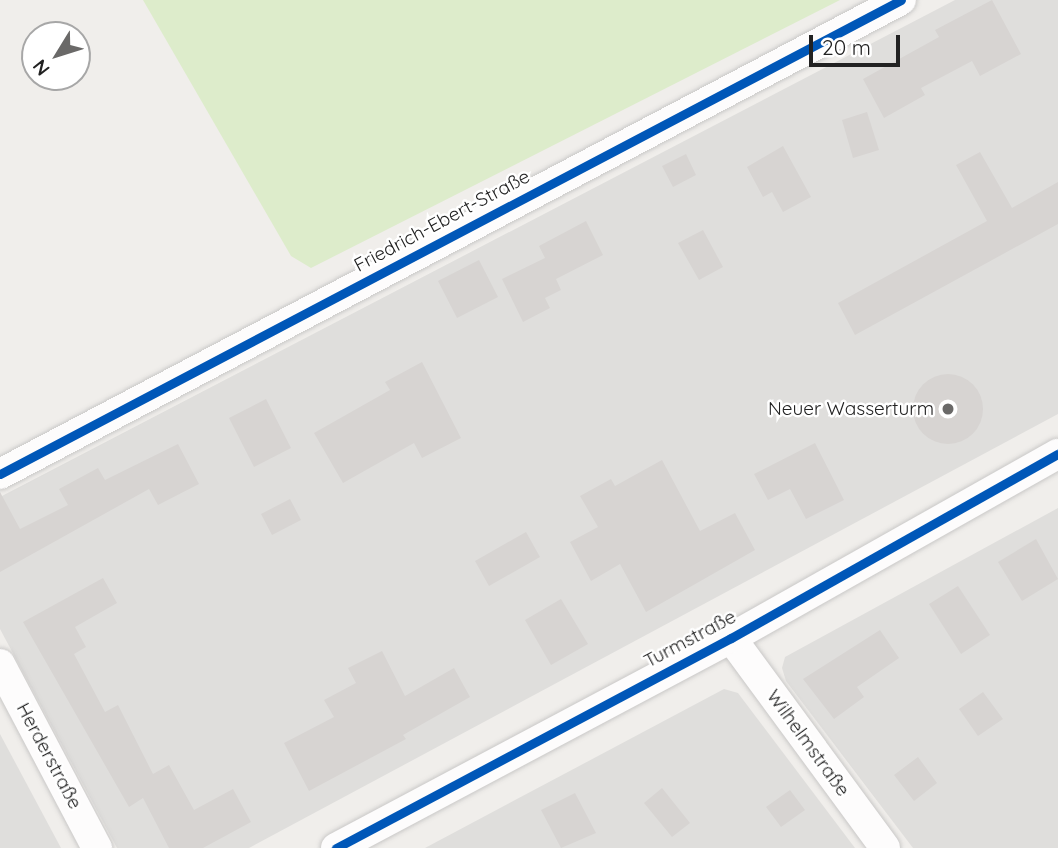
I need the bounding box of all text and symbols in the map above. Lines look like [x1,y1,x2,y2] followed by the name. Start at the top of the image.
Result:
[21,21,91,91] north arrow
[813,21,904,65] scale bar
[822,34,871,60] text: 20 m
[27,55,55,81] text: N
[350,165,534,277] street label: Friedrich-Ebert-Straße
[768,398,934,420] place label: Neuer Wasserturm
[940,401,956,417] marker: Neuer Wasserturm
[640,605,740,673] street label: Turmstraße
[762,685,854,801] street label: Wilhelmstraße
[11,699,87,813] street label: Herderstraße

